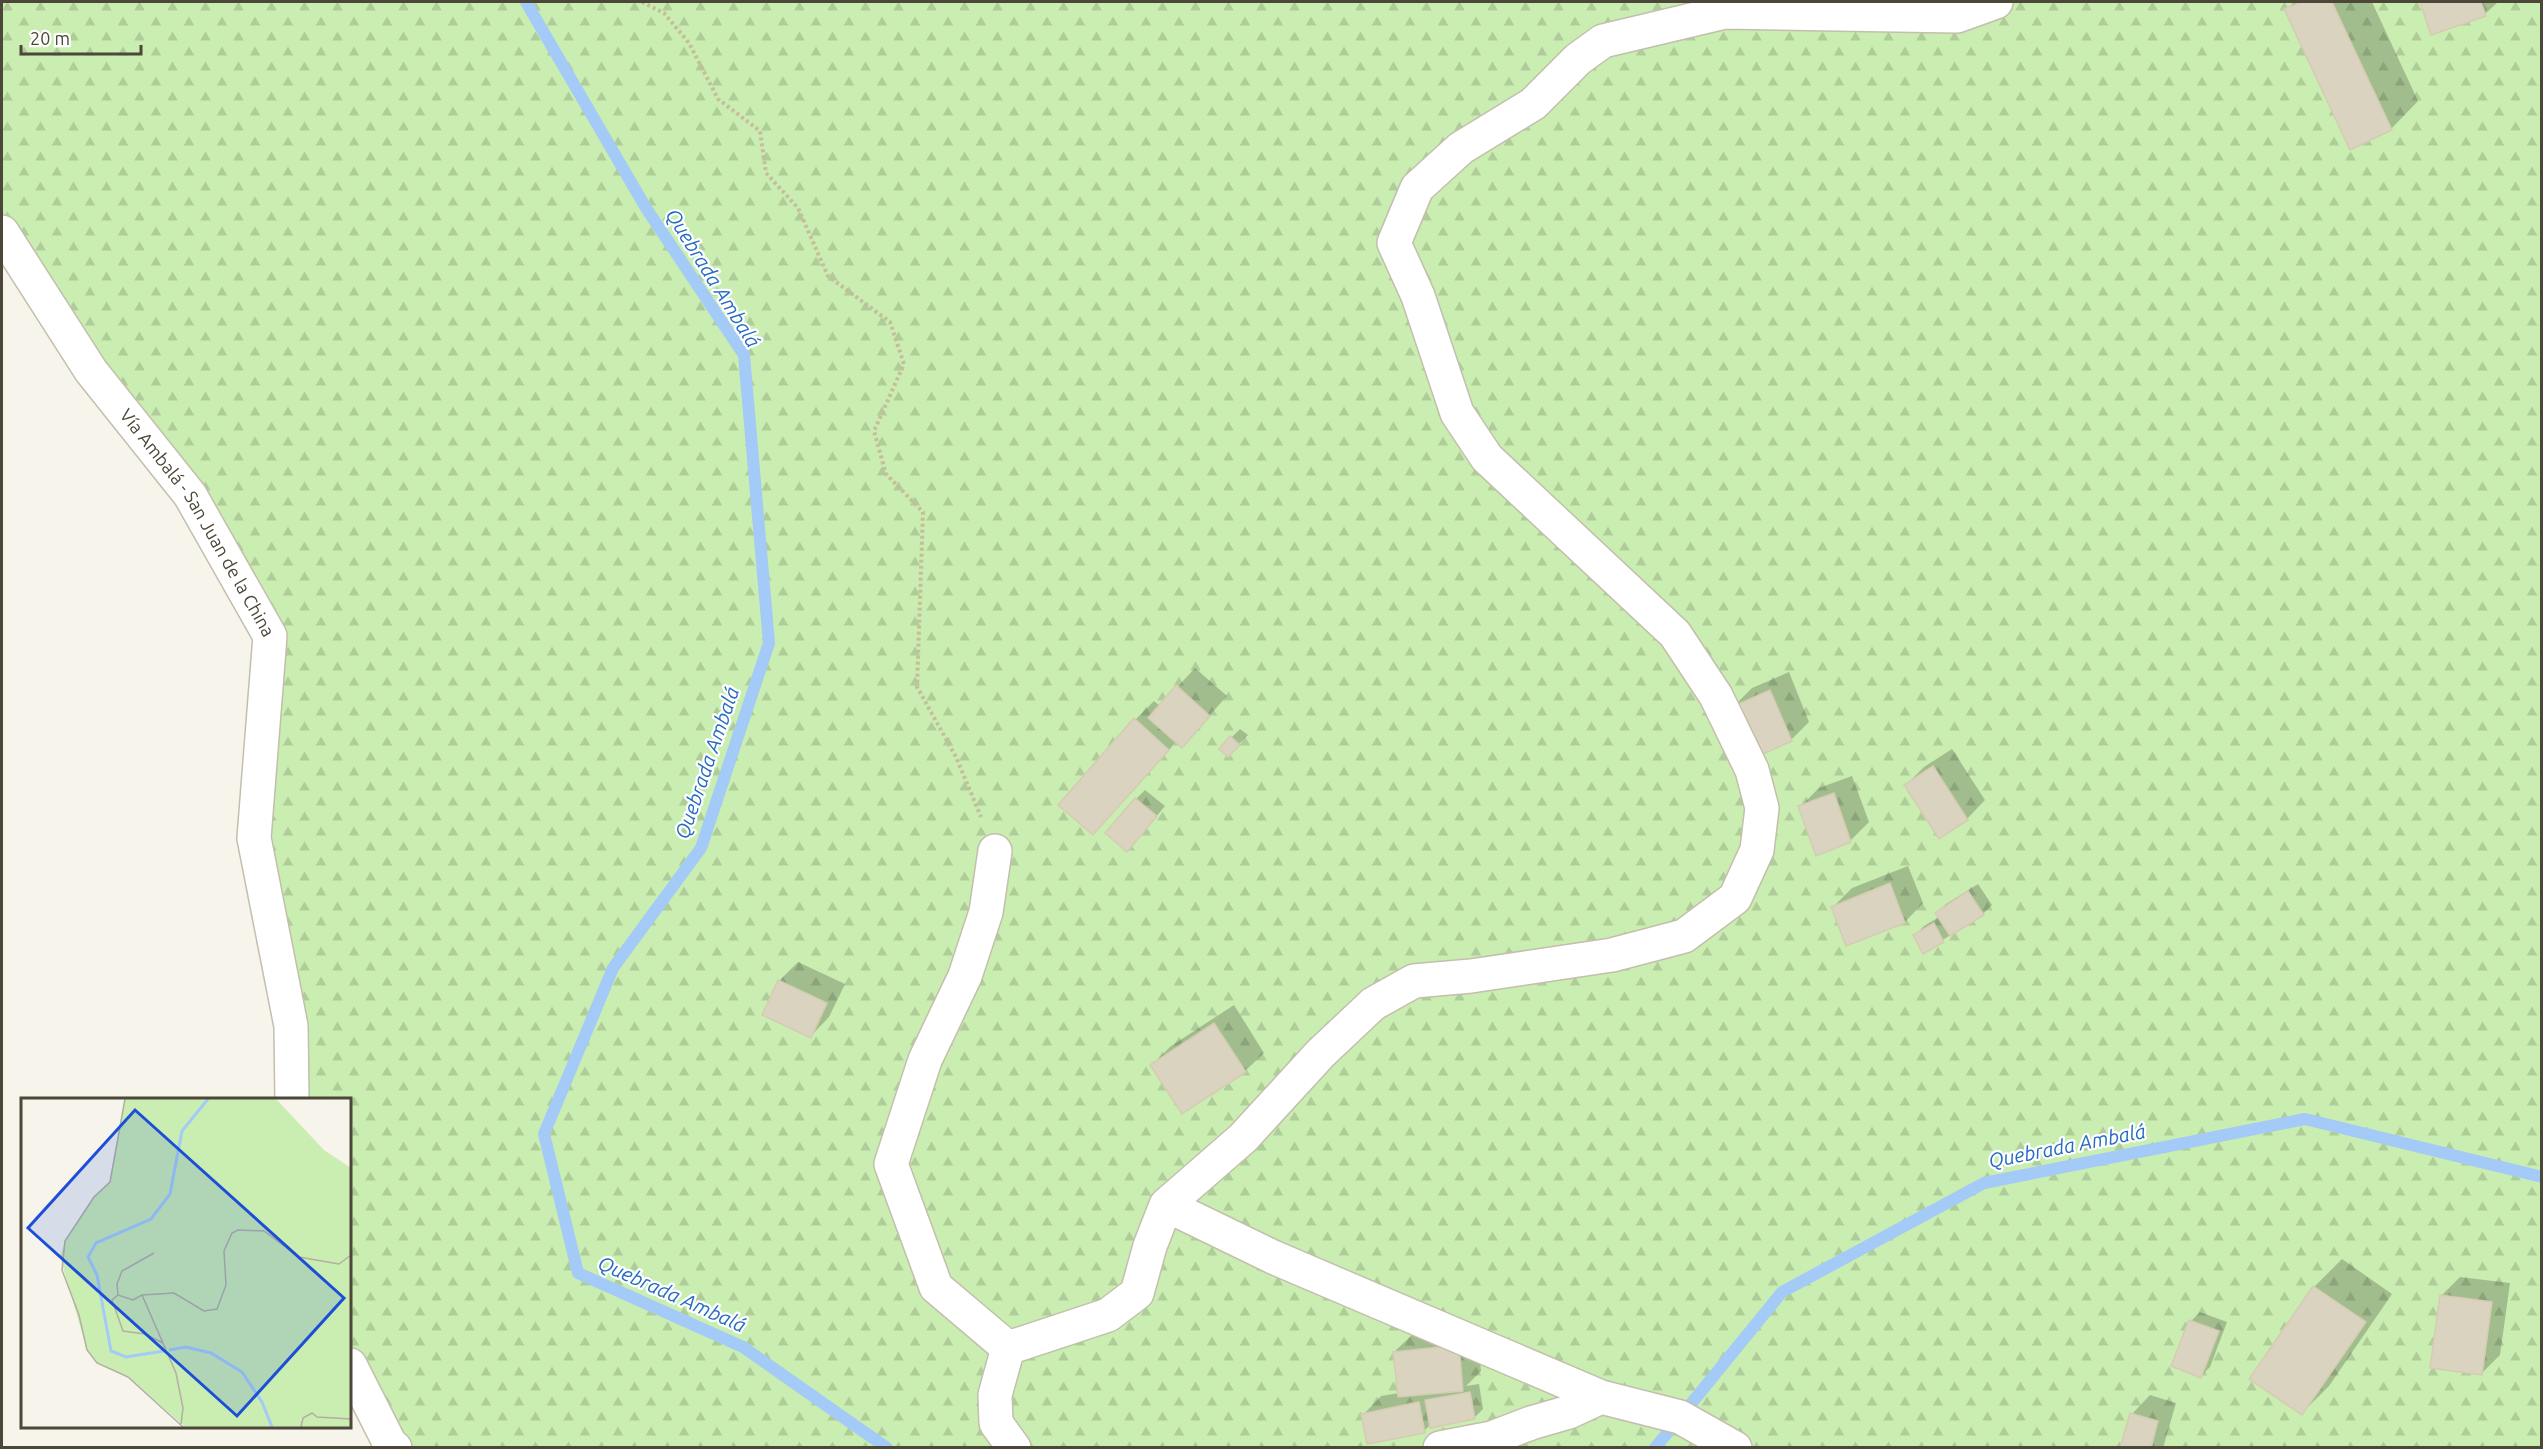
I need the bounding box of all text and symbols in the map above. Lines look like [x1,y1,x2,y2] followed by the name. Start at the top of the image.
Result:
[21,18,141,56] scale bar
[30,28,70,48] text: 20 m
[661,204,766,352] water label: Quebrada Ambalá
[116,405,279,640] street label: Vía Ambalá - San Juan de la China
[670,684,744,842] water label: Quebrada Ambalá
[21,1098,351,1428] inset map
[1986,1119,2148,1173] water label: Quebrada Ambalá
[594,1251,750,1337] water label: Quebrada Ambalá

